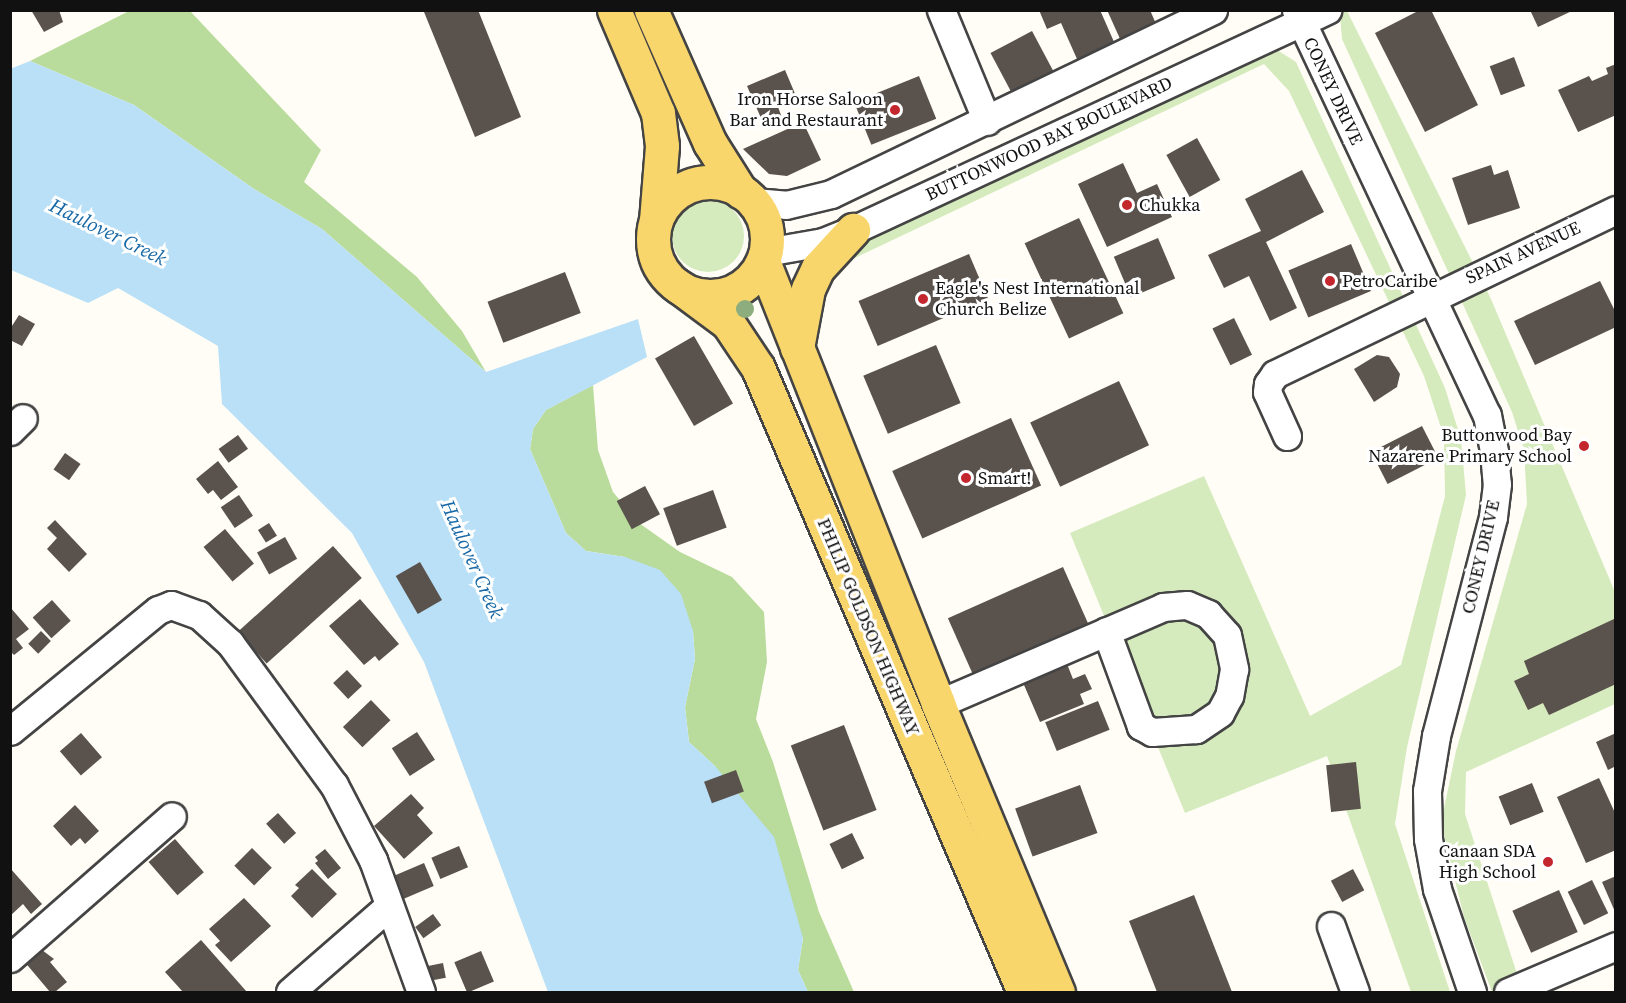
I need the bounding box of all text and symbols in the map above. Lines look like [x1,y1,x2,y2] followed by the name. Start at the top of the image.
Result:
[1299,34,1367,148] street label: CONEY DRIVE
[922,72,1176,206] street label: BUTTONWOOD BAY BOULEVARD
[729,89,883,132] place label: Iron Horse Saloon Bar and Restaurant
[888,103,902,117] marker: Iron Horse Saloon Bar and Restaurant
[46,193,170,271] water label: Haulover Creek
[1139,194,1200,216] place label: Chukka
[1120,198,1134,212] marker: Chukka
[1462,217,1584,289] street label: SPAIN AVENUE
[1342,270,1438,292] place label: PetroCaribe
[1323,274,1337,288] marker: PetroCaribe
[935,278,1140,320] place label: Eagle's Nest International Church Belize
[916,292,930,306] marker: Eagle's Nest International Church Belize
[1368,425,1572,468] place label: Buttonwood Bay Nazarene Primary School
[1577,439,1591,453] marker: Buttonwood Bay Nazarene Primary School
[978,467,1032,489] place label: Smart!
[959,471,973,485] marker: Smart!
[435,496,509,622] water label: Haulover Creek
[1457,498,1505,616] street label: CONEY DRIVE
[812,515,924,739] street label: PHILIP GOLDSON HIGHWAY
[1439,841,1536,884] place label: Canaan SDA High School
[1541,855,1555,869] marker: Canaan SDA High School

